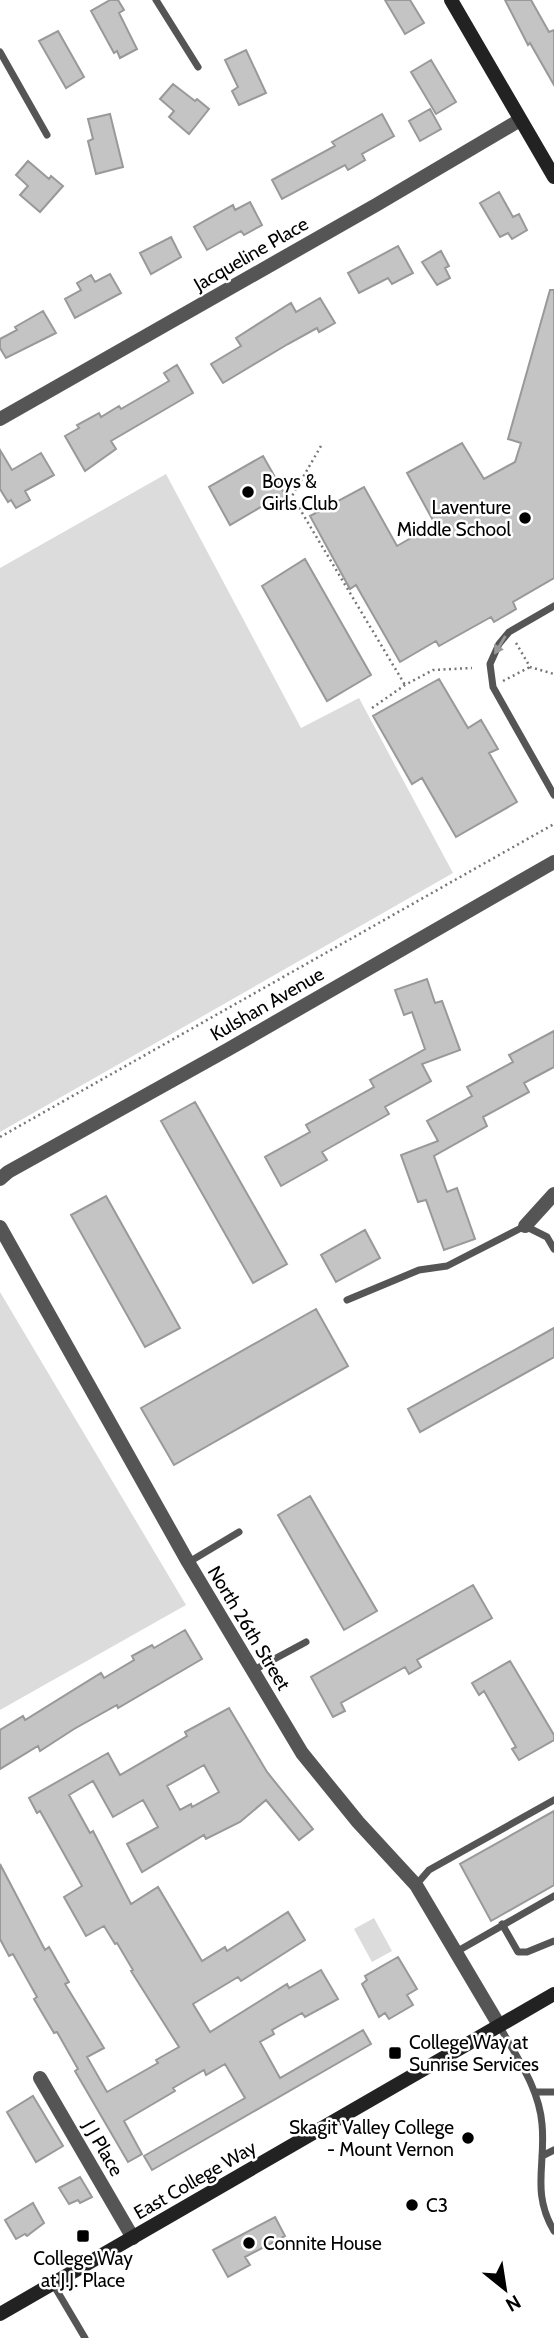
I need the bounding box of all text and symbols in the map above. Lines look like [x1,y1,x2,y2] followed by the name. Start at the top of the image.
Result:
[189,212,313,297] street label: Jacqueline Place
[262,470,338,515] place label: Boys & Girls Club
[240,484,256,500] marker: Boys & Girls Club
[397,496,512,541] place label: Laventure Middle School
[517,510,533,526] marker: Laventure Middle School
[494,636,506,655] one-way arrow
[206,962,328,1046] street label: Kulshan Avenue
[203,1562,295,1695] street label: North 26th Street
[409,2031,539,2076] place label: College Way at Sunrise Services
[387,2045,403,2061] marker: College Way at Sunrise Services
[77,2115,128,2180] street label: J J Place
[289,2116,454,2161] place label: Skagit Valley College - Mount Vernon
[460,2130,476,2146] marker: Skagit Valley College - Mount Vernon
[130,2135,261,2224] street label: East College Way
[426,2194,448,2217] place label: C3
[404,2197,420,2213] marker: C3
[75,2228,91,2244] marker: College Way at J.J. Place
[263,2232,382,2255] place label: Connite House
[241,2235,257,2251] marker: Connite House
[33,2247,133,2292] place label: College Way at J.J. Place
[470,2254,540,2324] north arrow
[502,2290,525,2317] text: N

